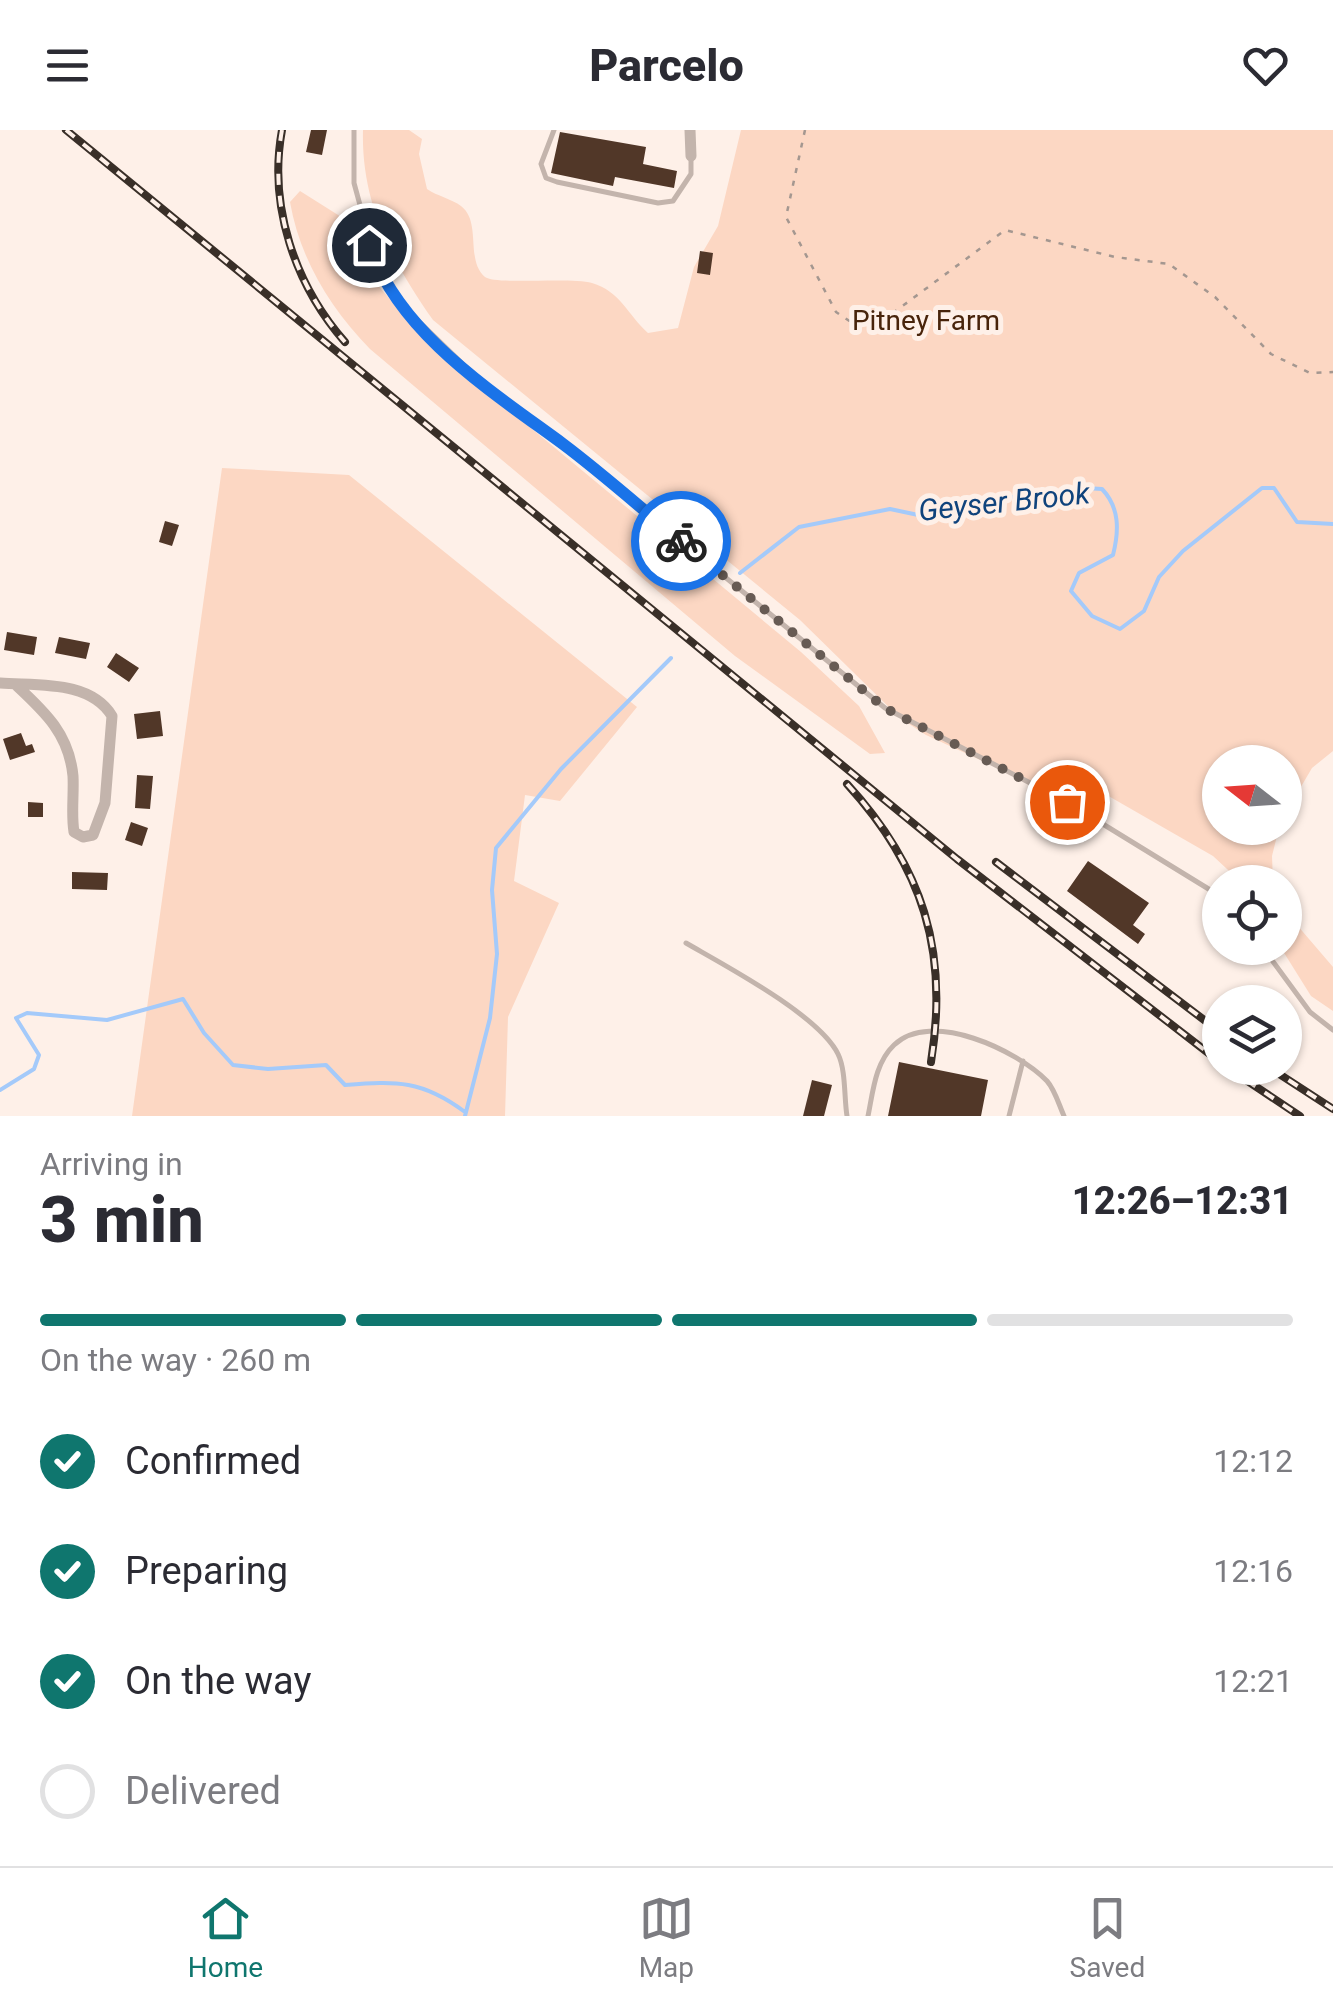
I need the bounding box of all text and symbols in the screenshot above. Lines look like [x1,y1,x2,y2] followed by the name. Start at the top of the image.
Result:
[40,38,95,93] icon: menu
[1238,38,1293,93] icon: heart
[589,39,744,92] text: Parcelo
[327,203,412,288] pin
[342,218,397,273] icon: home
[852,304,1000,337] park label: Pitney Farm
[917,475,1093,528] water label: Geyser Brook
[631,491,731,591] courier
[654,514,709,569] icon: bike
[1202,745,1302,845] north arrow
[1202,745,1302,1085] map controls
[1025,760,1110,845] pin
[1040,775,1095,830] icon: bag
[1202,865,1302,965] button: locate
[1202,985,1302,1085] button: layers
[40,1145,183,1183] text: Arriving in
[1072,1179,1293,1223] text: 12:26–12:31
[40,1182,204,1258] text: 3 min
[40,1341,311,1379] text: On the way · 260 m
[40,1434,95,1489] icon: check
[125,1439,301,1483] text: Confirmed
[1213,1442,1293,1480] text: 12:12
[40,1544,95,1599] icon: check
[125,1549,288,1593] text: Preparing
[1213,1552,1293,1590] text: 12:16
[40,1654,95,1709] icon: check
[125,1659,311,1703] text: On the way
[1213,1662,1293,1700] text: 12:21
[125,1769,281,1813] text: Delivered
[188,1891,263,1984] tab: Home
[639,1891,694,1984] tab: Map
[1070,1891,1145,1984] tab: Saved

